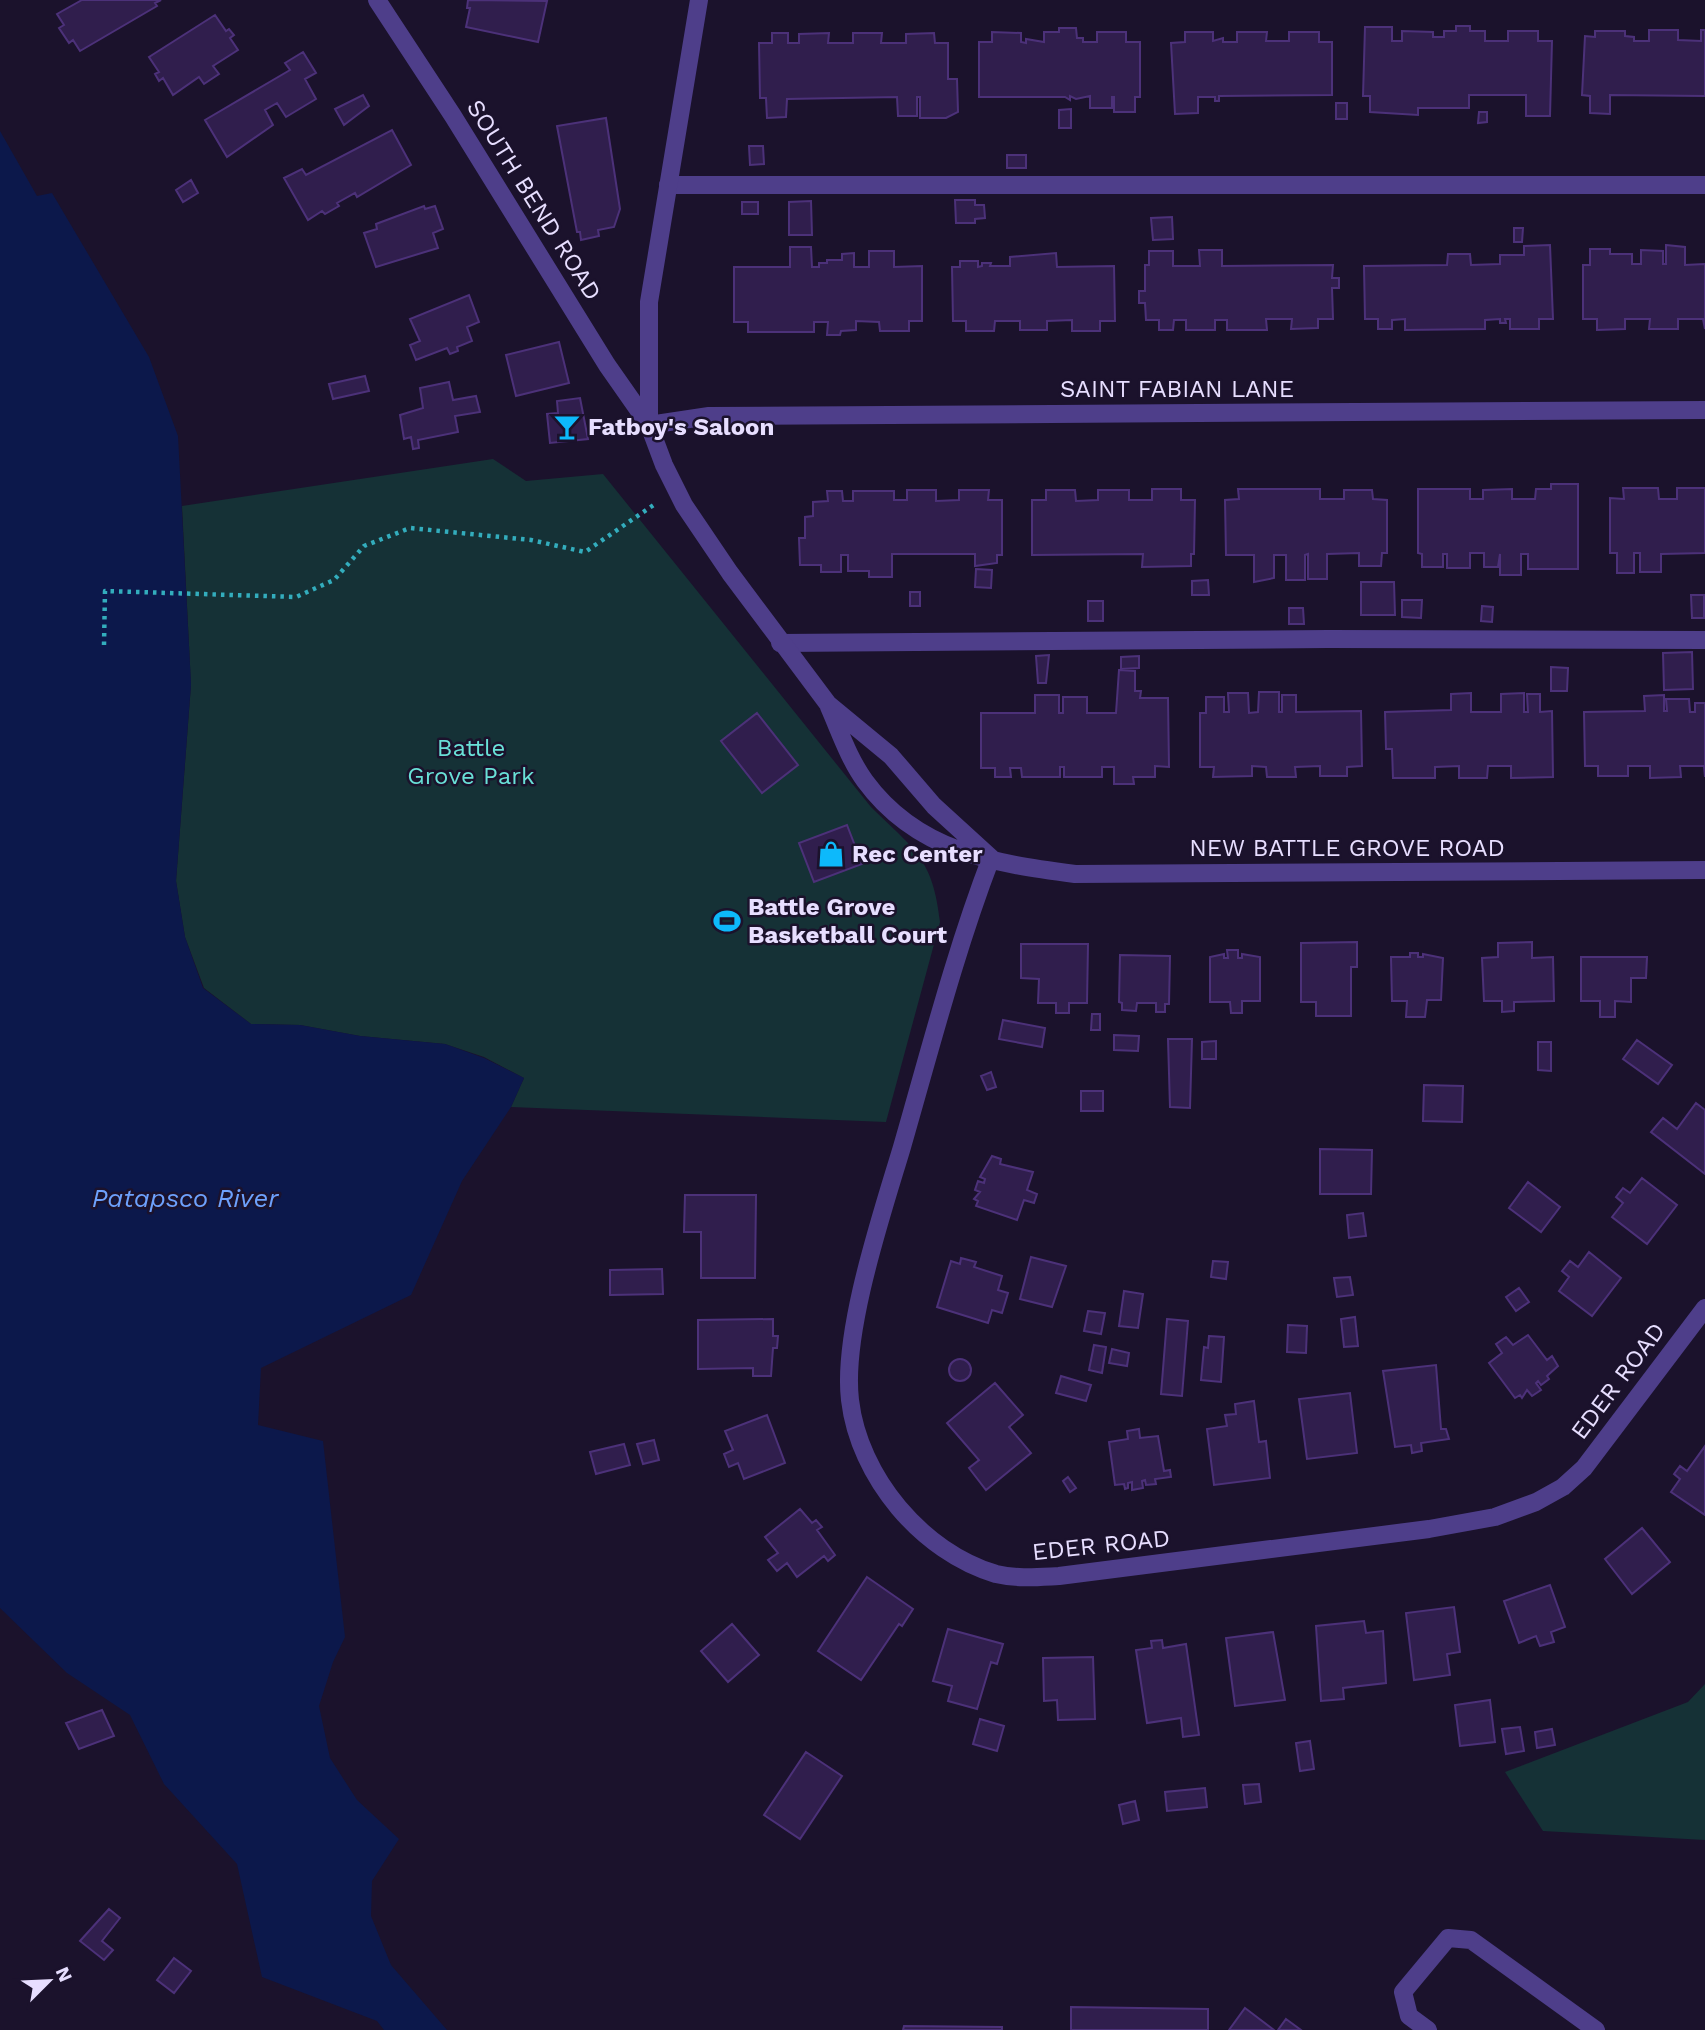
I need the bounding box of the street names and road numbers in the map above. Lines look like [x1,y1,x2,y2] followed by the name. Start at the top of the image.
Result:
[461,95,607,305] street label: SOUTH BEND ROAD
[1060,375,1294,403] street label: SAINT FABIAN LANE
[1189,834,1505,862] street label: NEW BATTLE GROVE ROAD
[1565,1317,1671,1445] street label: EDER ROAD
[1031,1524,1171,1566] street label: EDER ROAD

